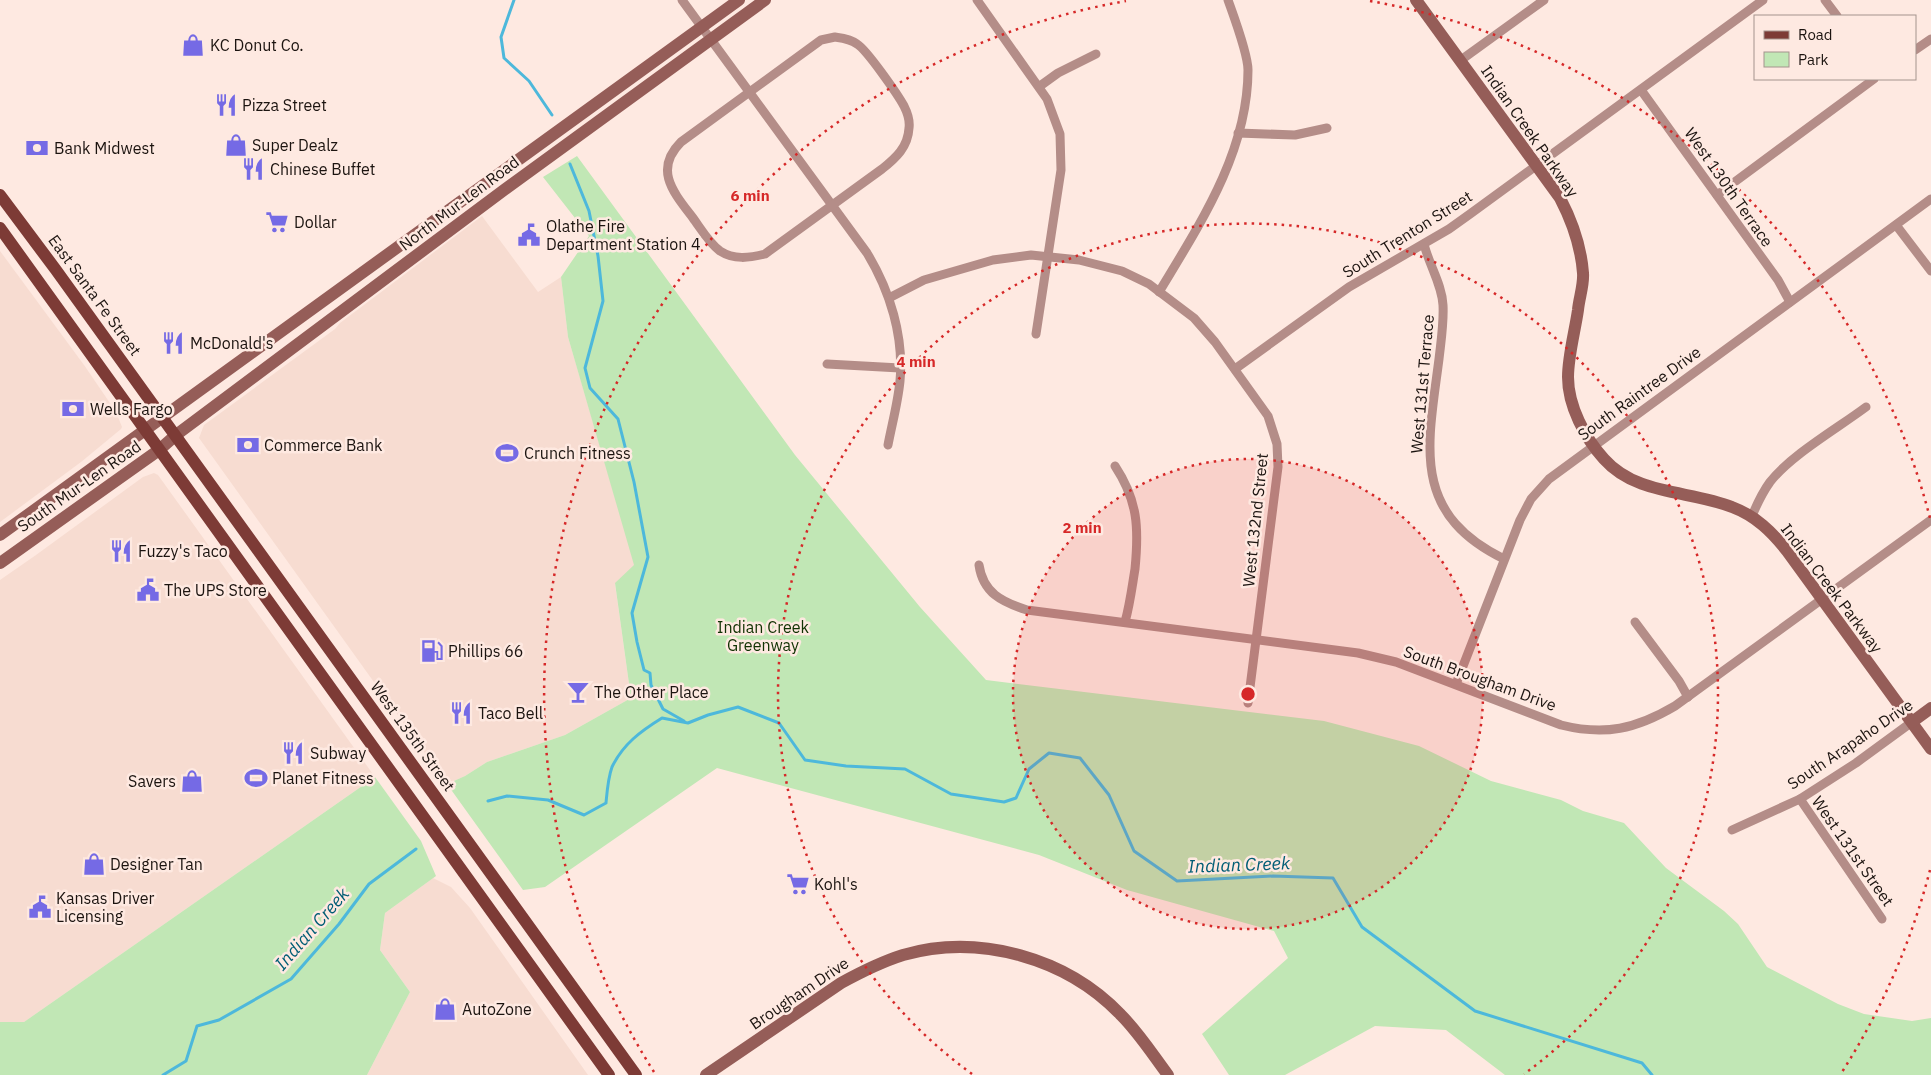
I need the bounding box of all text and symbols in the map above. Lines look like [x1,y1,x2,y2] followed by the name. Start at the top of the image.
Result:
[1754,15,1916,80] legend
[1798,25,1833,44] text: Road
[180,32,206,58] shop icon: KC Donut Co.
[210,35,304,55] place label: KC Donut Co.
[1798,50,1828,69] text: Park
[1477,61,1583,201] street label: Indian Creek Parkway
[213,92,239,118] restaurant icon: Pizza Street
[242,95,327,115] place label: Pizza Street
[1680,124,1778,251] street label: West 130th Terrace
[223,132,249,158] shop icon: Super Dealz
[24,135,50,161] bank icon: Bank Midwest
[252,135,338,155] place label: Super Dealz
[54,138,155,158] place label: Bank Midwest
[395,151,523,255] street label: North Mur-Len Road
[240,156,266,182] restaurant icon: Chinese Buffet
[270,159,376,179] place label: Chinese Buffet
[730,186,770,205] text: 6 min
[1338,186,1476,282] street label: South Trenton Street
[264,209,290,235] supermarket icon: Dollar
[294,212,337,232] place label: Dollar
[546,216,701,254] place label: Olathe Fire Department Station 4
[516,222,542,248] public building icon: Olathe Fire Department Station 4
[44,231,146,359] street label: East Santa Fe Street
[1406,313,1438,454] street label: West 131st Terrace
[160,330,186,356] restaurant icon: McDonald's
[190,333,274,353] place label: McDonald's
[1573,341,1705,444] street label: South Raintree Drive
[896,352,936,371] text: 4 min
[60,396,86,422] bank icon: Wells Fargo
[90,399,173,419] place label: Wells Fargo
[235,432,261,458] bank icon: Commerce Bank
[264,435,383,455] place label: Commerce Bank
[13,436,145,536] street label: South Mur-Len Road
[494,440,520,466] sports icon: Crunch Fitness
[524,443,631,463] place label: Crunch Fitness
[1238,452,1272,588] street label: West 132nd Street
[1062,518,1102,537] text: 2 min
[1777,519,1887,657] street label: Indian Creek Parkway
[108,538,134,564] restaurant icon: Fuzzy's Taco
[138,541,228,561] place label: Fuzzy's Taco
[135,577,161,603] public building icon: The UPS Store
[164,580,267,600] place label: The UPS Store
[717,617,810,655] park label: Indian Creek Greenway
[419,638,445,664] fuel station icon: Phillips 66
[448,641,523,661] place label: Phillips 66
[1401,641,1559,715] street label: South Brougham Drive
[366,677,460,795] street label: West 135th Street
[565,679,591,705] bar icon: The Other Place
[594,682,709,702] place label: The Other Place
[1239,685,1257,703] centre of rings
[1783,694,1917,793] street label: South Arapaho Drive
[448,700,474,726] restaurant icon: Taco Bell
[478,703,543,723] place label: Taco Bell
[280,740,306,766] restaurant icon: Subway
[310,743,366,763] place label: Subway
[243,765,269,791] sports icon: Planet Fitness
[179,768,205,794] shop icon: Savers
[272,768,374,788] place label: Planet Fitness
[128,771,176,791] place label: Savers
[1808,792,1898,910] street label: West 131st Street
[81,851,107,877] shop icon: Designer Tan
[1187,851,1291,878] water label: Indian Creek
[110,854,203,874] place label: Designer Tan
[785,871,811,897] supermarket icon: Kohl's
[814,874,858,894] place label: Kohl's
[269,882,354,975] water label: Indian Creek
[56,888,155,926] place label: Kansas Driver Licensing
[27,894,53,920] public building icon: Kansas Driver Licensing
[746,952,853,1034] street label: Brougham Drive
[432,996,458,1022] shop icon: AutoZone
[462,999,532,1019] place label: AutoZone

